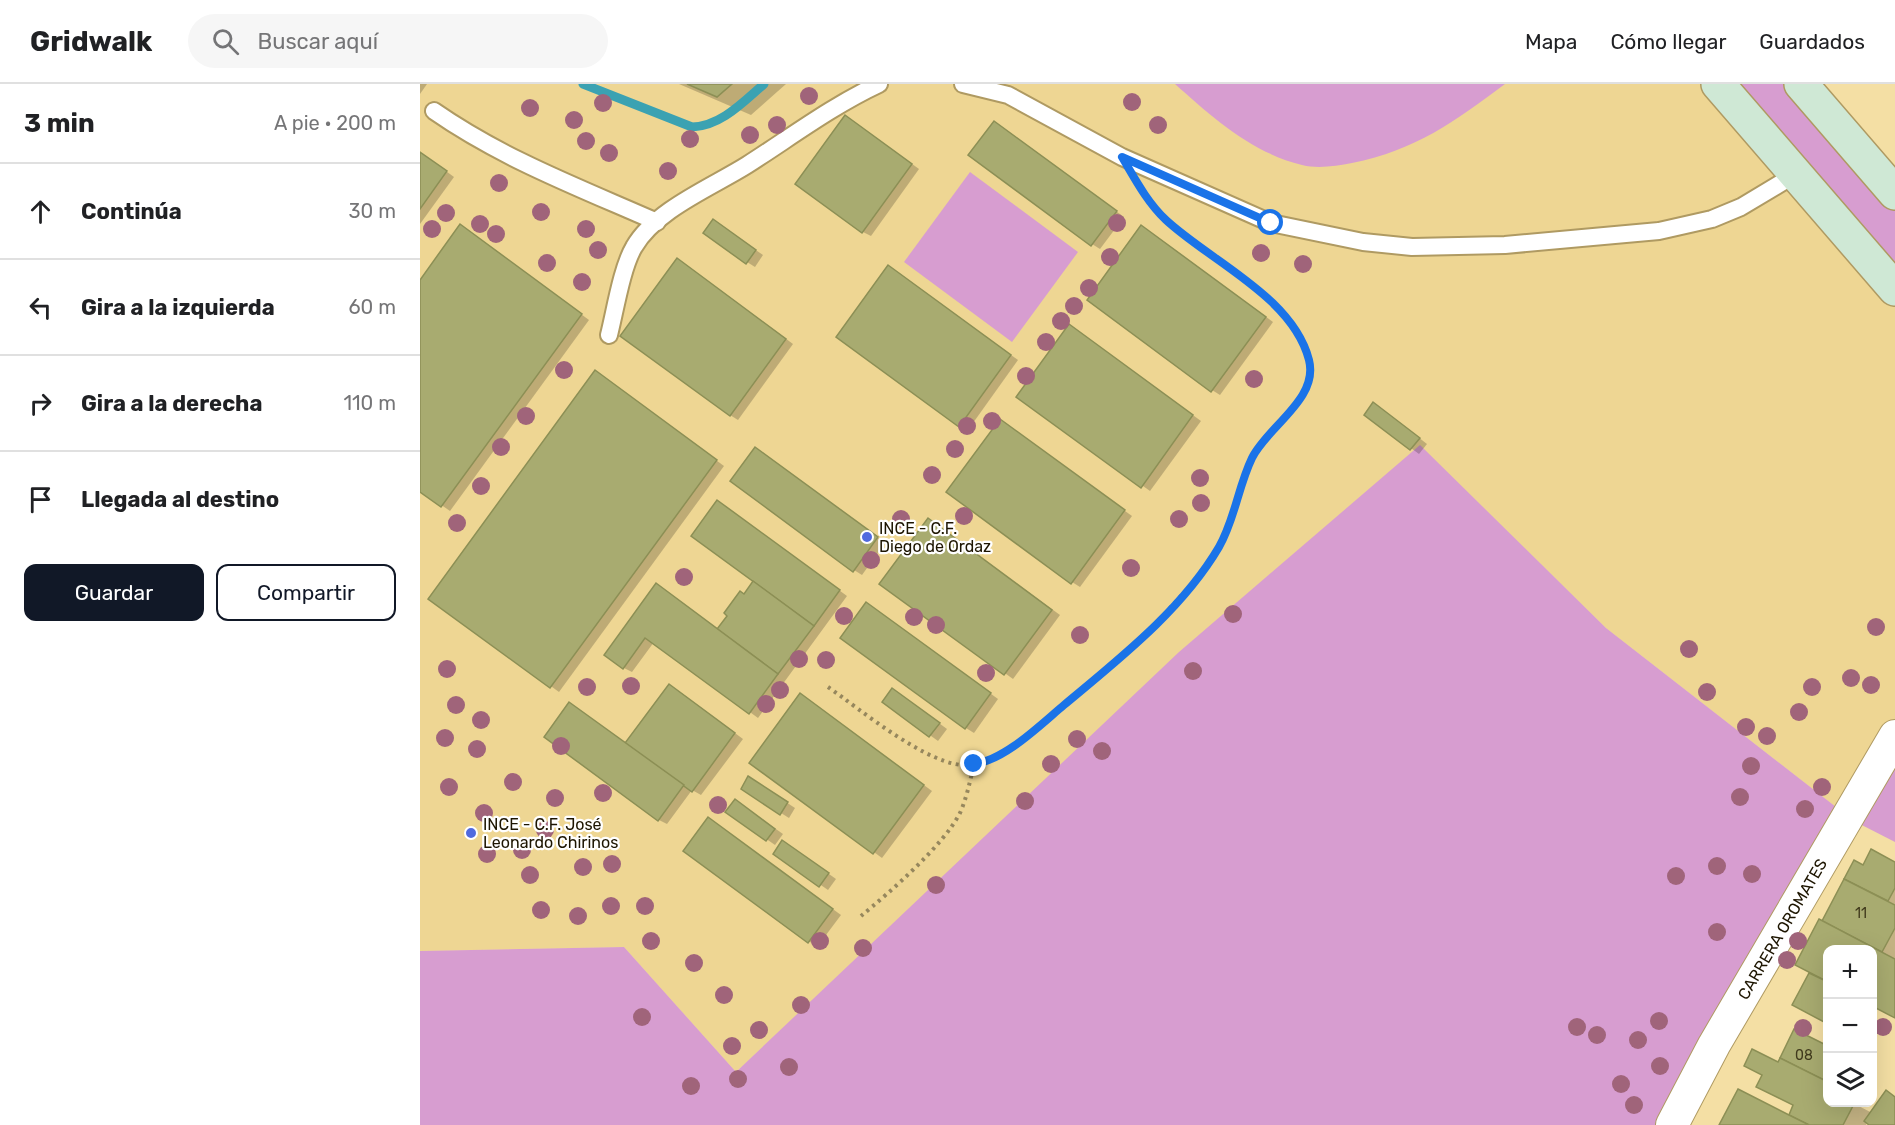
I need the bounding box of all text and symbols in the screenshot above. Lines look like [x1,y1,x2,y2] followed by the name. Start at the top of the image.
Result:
[188,14,608,68] search box
[30,25,152,58] text: Gridwalk
[209,25,242,58] icon: search
[257,28,378,55] text: Buscar aquí
[1525,29,1577,54] text: Mapa
[1610,29,1726,54] text: Cómo llegar
[1759,29,1865,54] text: Guardados
[24,108,95,139] text: 3 min
[274,111,396,135] text: A pie · 200 m
[24,195,57,228] icon: ahead
[81,198,182,225] text: Continúa
[349,199,396,223] text: 30 m
[1257,209,1283,235] route start
[24,291,57,324] icon: left
[81,294,275,321] text: Gira a la izquierda
[349,295,396,319] text: 60 m
[24,387,57,420] icon: right
[81,390,262,417] text: Gira a la derecha
[344,391,396,415] text: 110 m
[24,483,57,516] icon: arrive
[81,486,279,513] text: Llegada al destino
[879,519,991,556] place label: INCE - C.F. Diego de Ordaz
[860,530,874,544] marker: INCE - C.F. Diego de Ordaz
[24,564,204,621] button: Guardar
[216,564,396,621] button: Compartir
[960,750,986,776] route end
[483,815,618,852] place label: INCE - C.F. José Leonardo Chirinos
[464,826,478,840] marker: INCE - C.F. José Leonardo Chirinos
[1734,855,1831,1003] street label: CARRERA OROMATES
[1855,905,1867,922] house number: 11
[1823,945,1877,1107] map controls
[1823,945,1877,999] button: +
[1823,999,1877,1053] button: −
[1795,1047,1813,1064] house number: 08
[1823,1053,1877,1107] button: layers

